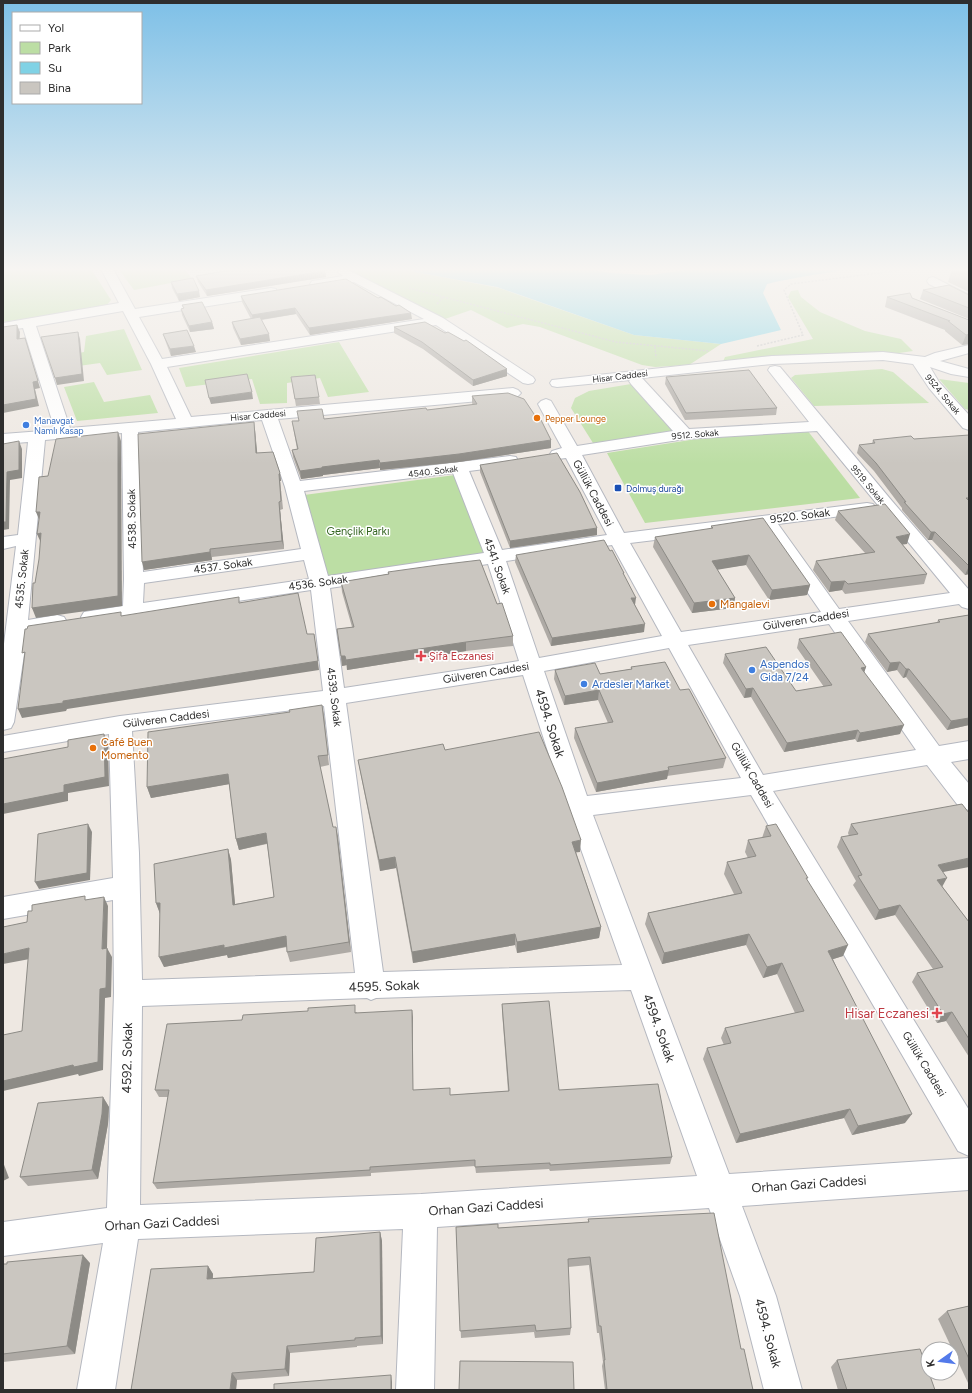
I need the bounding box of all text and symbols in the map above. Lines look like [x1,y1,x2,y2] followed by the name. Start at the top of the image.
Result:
[12,12,142,104] legend
[48,21,64,35] text: Yol
[48,41,71,55] text: Park
[48,61,62,75] text: Su
[48,81,71,95] text: Bina
[592,367,648,385] street label: Hisar Caddesi
[923,372,963,417] street label: 9524. Sokak
[230,407,286,423] street label: Hisar Caddesi
[532,413,542,423] marker: Pepper Lounge
[545,413,606,424] place label: Pepper Lounge
[34,415,84,436] place label: Manavgat Namlı Kasap
[21,420,31,430] marker: Manavgat Namlı Kasap
[671,426,720,442] street label: 9512. Sokak
[570,457,616,529] street label: Güllük Caddesi
[407,462,459,480] street label: 4540. Sokak
[849,462,888,506] street label: 9519. Sokak
[613,483,623,493] marker: Dolmuş durağı
[626,483,684,494] place label: Dolmuş durağı
[125,488,139,549] street label: 4538. Sokak
[769,506,831,526] street label: 9520. Sokak
[327,525,389,538] park label: Gençlik Parkı
[481,536,513,596] street label: 4541. Sokak
[12,548,32,609] street label: 4535. Sokak
[193,555,254,577] street label: 4537. Sokak
[288,572,349,594] street label: 4536. Sokak
[720,598,770,611] place label: Mangalevi
[707,599,717,609] marker: Mangalevi
[762,607,850,633] street label: Gülveren Caddesi
[429,650,494,663] place label: Şifa Eczanesi
[416,651,426,661] marker: Şifa Eczanesi
[760,658,809,684] place label: Aspendos Gida 7/24
[442,660,530,686] street label: Gülveren Caddesi
[747,665,757,675] marker: Aspendos Gida 7/24
[324,667,344,728] street label: 4539. Sokak
[592,678,670,691] place label: Ardesler Market
[579,679,589,689] marker: Ardesler Market
[532,687,568,760] street label: 4594. Sokak
[122,707,210,731] street label: Gülveren Caddesi
[101,736,152,762] place label: Café Buen Momento
[728,740,776,810] street label: Güllük Caddesi
[88,743,98,753] marker: Café Buen Momento
[348,977,420,995] street label: 4595. Sokak
[640,992,679,1065] street label: 4594. Sokak
[845,1006,929,1021] place label: Hisar Eczanesi
[932,1008,942,1018] marker: Hisar Eczanesi
[119,1022,135,1093] street label: 4592. Sokak
[899,1029,949,1099] street label: Güllük Caddesi
[751,1172,867,1196] street label: Orhan Gazi Caddesi
[428,1195,544,1219] street label: Orhan Gazi Caddesi
[104,1212,220,1234] street label: Orhan Gazi Caddesi
[752,1297,785,1370] street label: 4594. Sokak
[920,1341,960,1381] north arrow
[923,1358,938,1368] text: K

